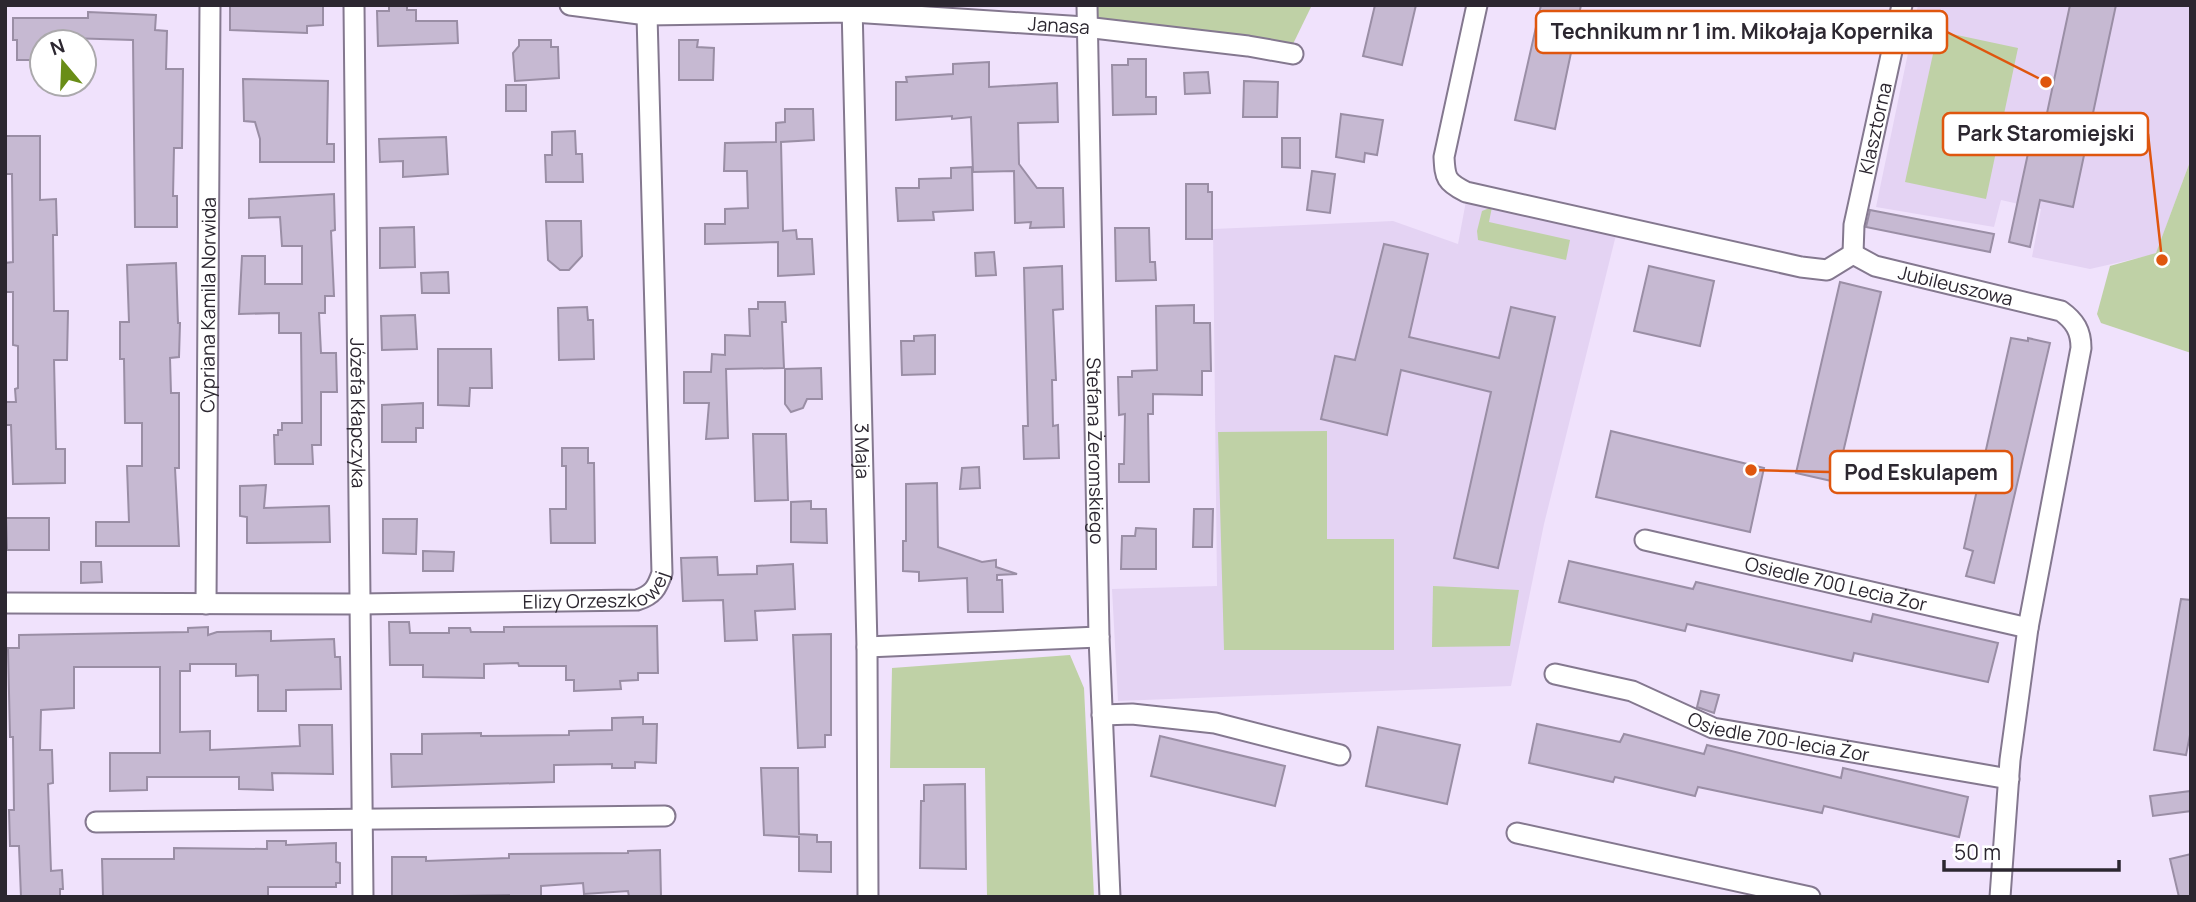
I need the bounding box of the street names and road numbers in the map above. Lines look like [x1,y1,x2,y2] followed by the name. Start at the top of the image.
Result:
[1027,10,1091,40] street label: Janasa
[1852,80,1898,177] street label: Klasztorna
[194,197,222,413] street label: Cypriana Kamila Norwida
[1896,259,2016,312] street label: Jubileuszowa
[344,338,372,488] street label: Józefa Kłapczyka
[1081,357,1110,545] street label: Stefana Żeromskiego
[849,422,876,479] street label: 3 Maja
[1742,550,1930,617] street label: Osiedle 700 Lecia Żor
[523,568,675,615] street label: Elizy Orzeszkowej
[1684,705,1872,768] street label: Osiedle 700-lecia Żor

